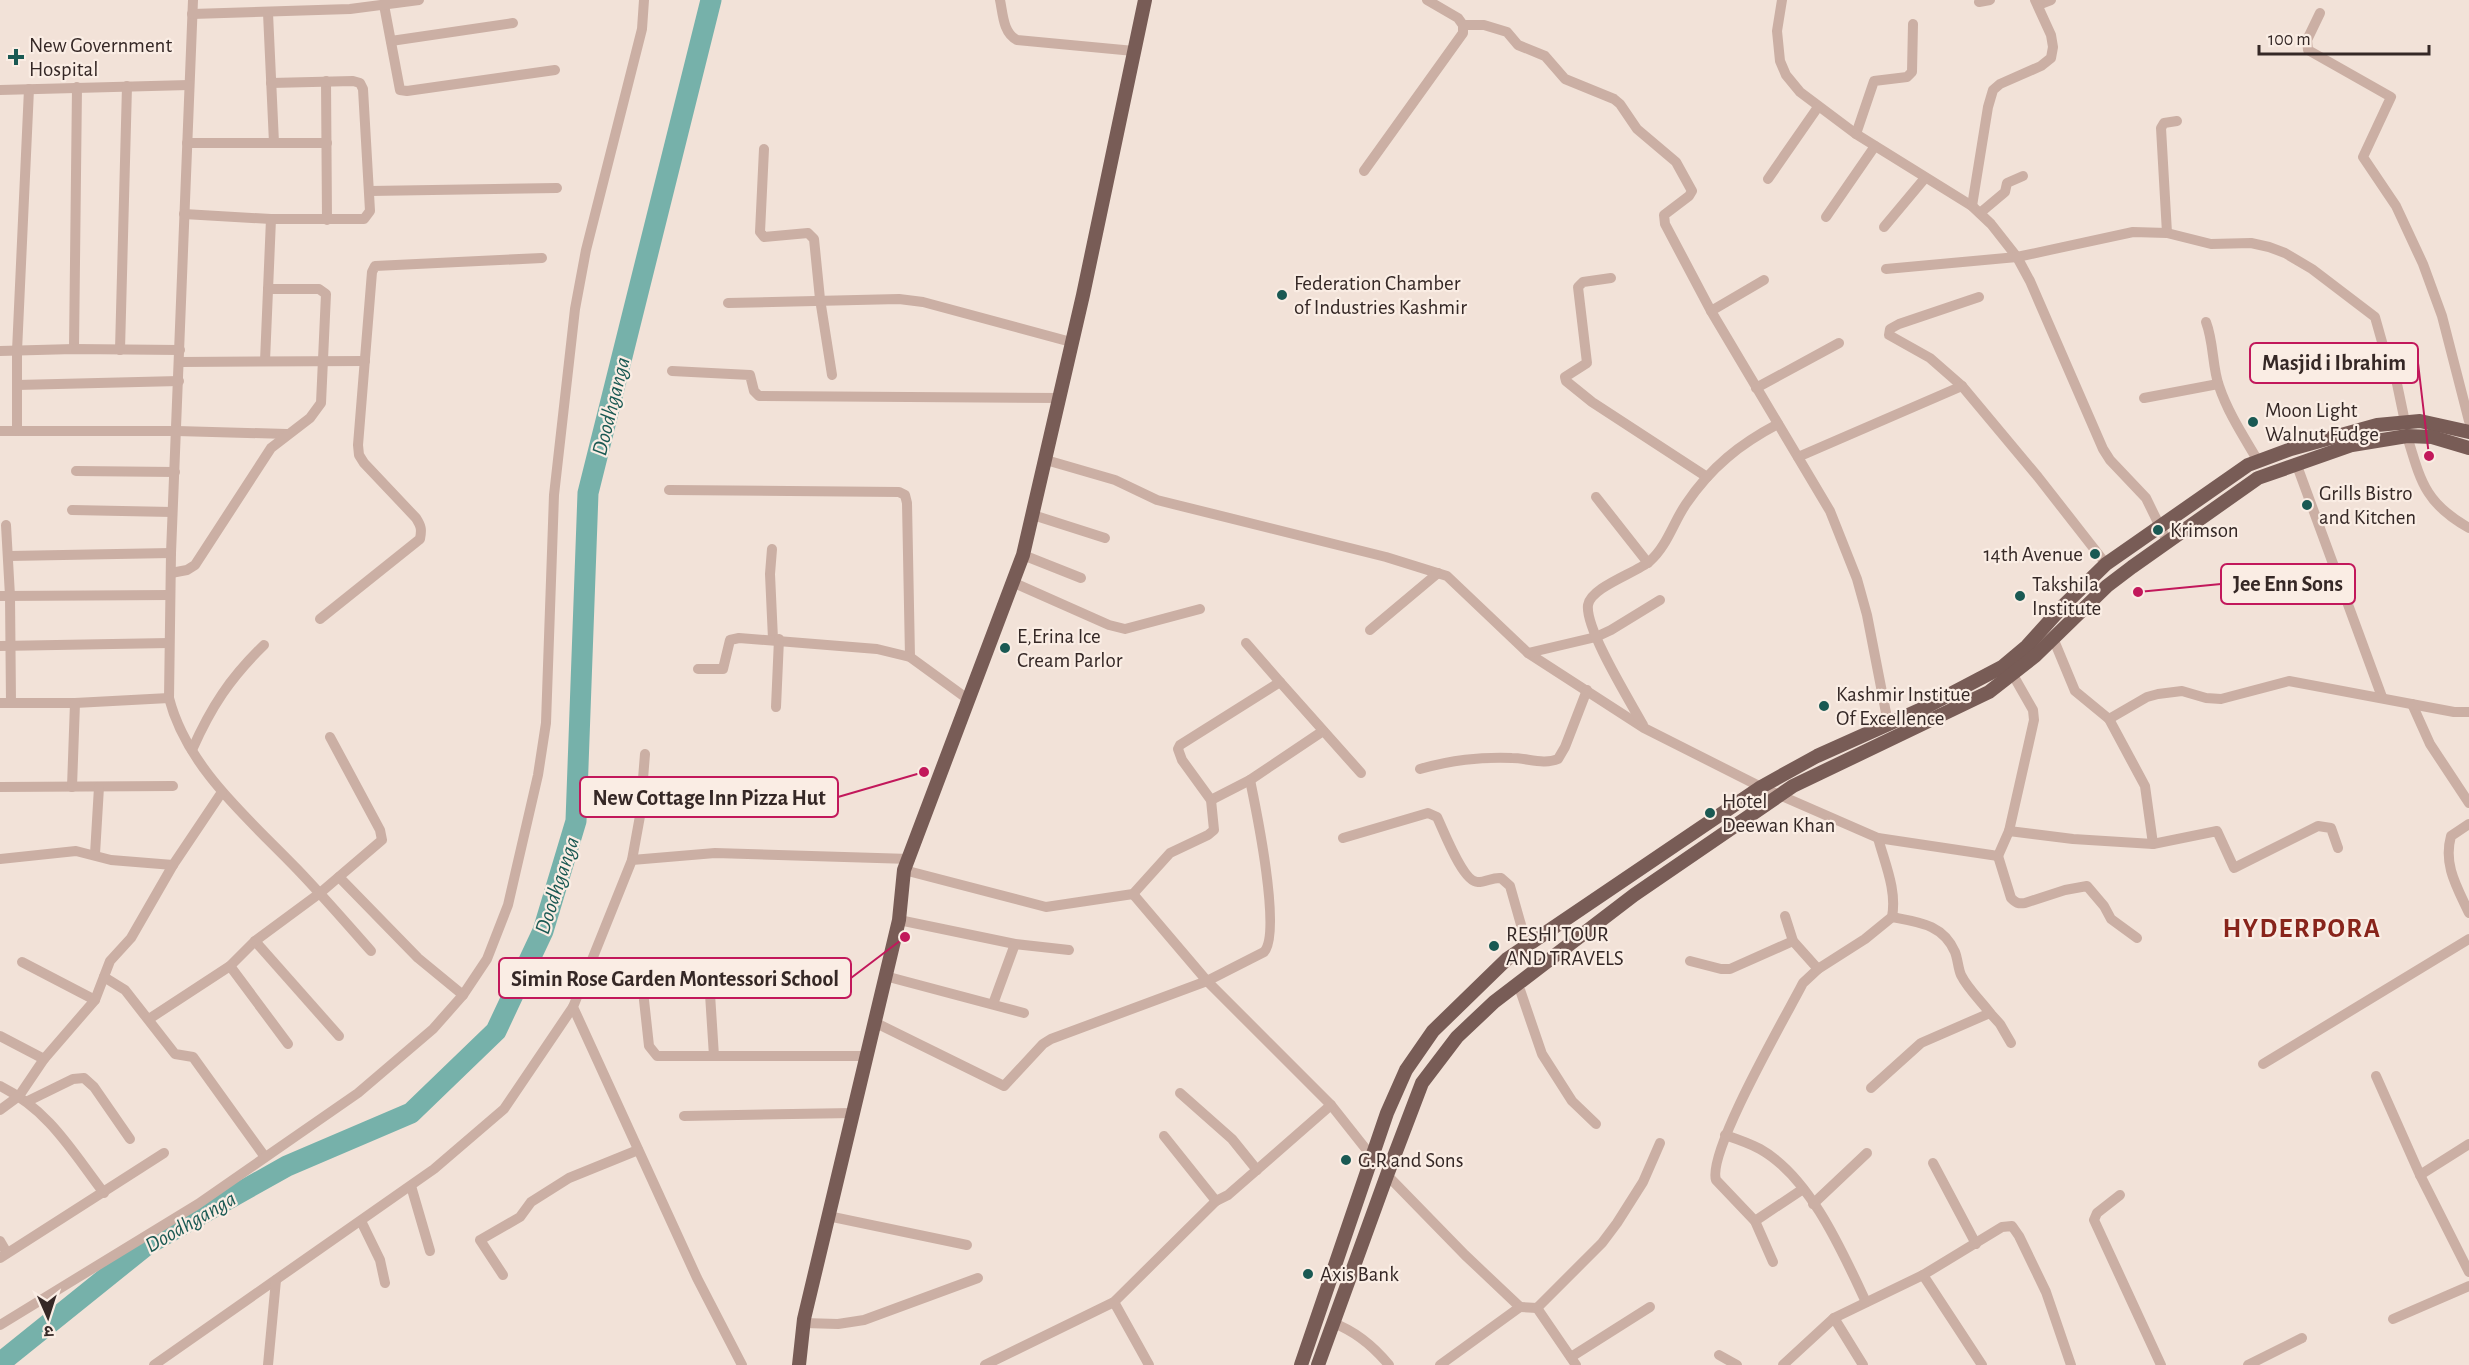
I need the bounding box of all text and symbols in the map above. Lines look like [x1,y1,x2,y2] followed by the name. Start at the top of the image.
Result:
[2259,18,2428,56] scale bar
[2268,31,2311,49] text: 100 m
[29,35,172,80] place label: New Government Hospital
[7,48,25,66] marker: New Government Hospital
[1294,273,1467,318] place label: Federation Chamber of Industries Kashmir
[1275,288,1289,302] marker: Federation Chamber of Industries Kashmir
[2250,343,2418,383] callout: Masjid i Ibrahim
[2262,352,2406,375] text: Masjid i Ibrahim
[588,355,634,458] water label: Doodhganga
[2265,400,2379,445] place label: Moon Light Walnut Fudge
[2246,415,2260,429] marker: Moon Light Walnut Fudge
[2319,483,2416,528] place label: Grills Bistro and Kitchen
[2300,498,2314,512] marker: Grills Bistro and Kitchen
[2170,520,2239,541] place label: Krimson
[2151,523,2165,537] marker: Krimson
[1983,544,2083,565] place label: 14th Avenue
[2088,547,2102,561] marker: 14th Avenue
[2221,564,2355,604] callout: Jee Enn Sons
[2233,573,2343,595] text: Jee Enn Sons
[2032,574,2101,619] place label: Takshila Institute
[2013,589,2027,603] marker: Takshila Institute
[1017,626,1123,671] place label: E,Erina Ice Cream Parlor
[998,641,1012,655] marker: E,Erina Ice Cream Parlor
[1836,684,1970,729] place label: Kashmir Institue Of Excellence
[1817,699,1831,713] marker: Kashmir Institue Of Excellence
[580,777,838,817] callout: New Cottage Inn Pizza Hut
[592,787,826,809] text: New Cottage Inn Pizza Hut
[1722,791,1835,836] place label: Hotel Deewan Khan
[1703,806,1717,820] marker: Hotel Deewan Khan
[531,834,583,937] water label: Doodhganga
[2223,915,2381,942] district label: HYDERPORA
[1506,924,1624,969] place label: RESHI TOUR AND TRAVELS
[1487,939,1501,953] marker: RESHI TOUR AND TRAVELS
[499,958,851,998] callout: Simin Rose Garden Montessori School
[511,968,839,990] text: Simin Rose Garden Montessori School
[1358,1150,1463,1171] place label: G.R and Sons
[1339,1153,1353,1167] marker: G.R and Sons
[141,1187,240,1257] water label: Doodhganga
[1320,1264,1399,1285] place label: Axis Bank
[1301,1267,1315,1281] marker: Axis Bank
[18,1287,78,1347] north arrow
[43,1323,54,1339] text: उ

